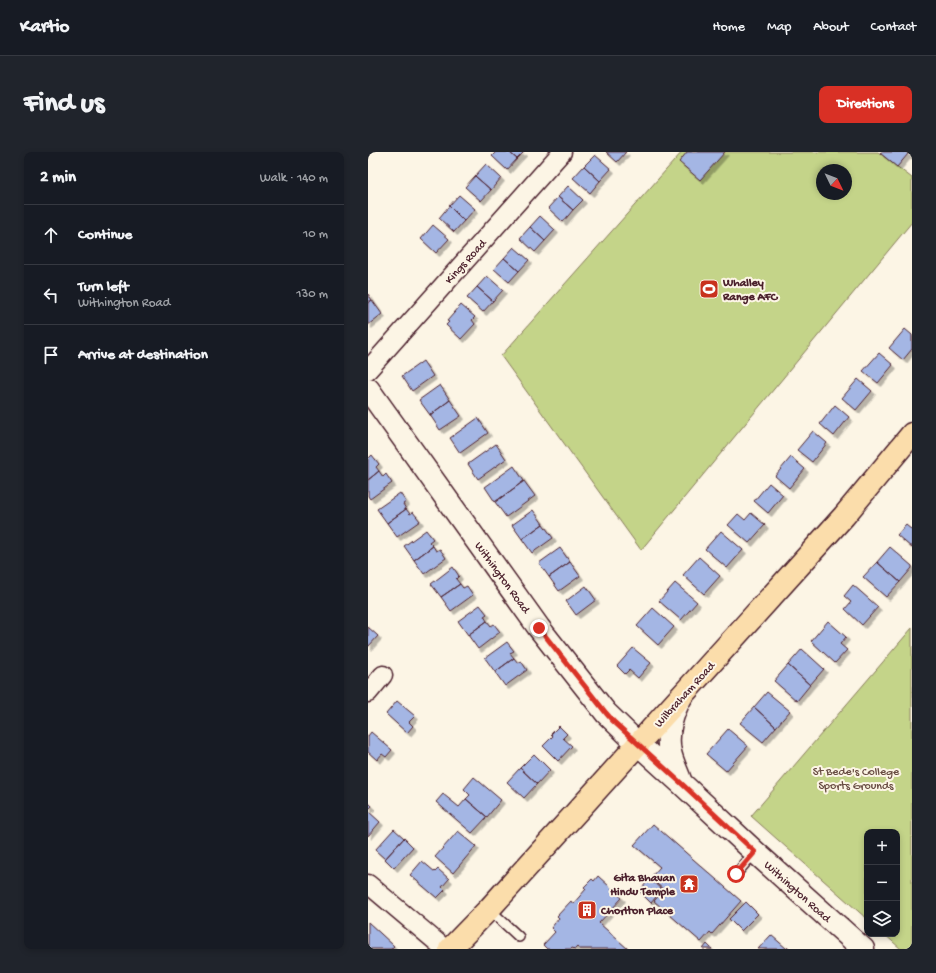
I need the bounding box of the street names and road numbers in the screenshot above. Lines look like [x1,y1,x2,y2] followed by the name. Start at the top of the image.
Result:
[443,236,491,288] street label: Kings Road
[471,540,533,618] street label: Withington Road
[652,659,719,731] street label: Wilbraham Road
[760,859,834,927] street label: Withington Road

